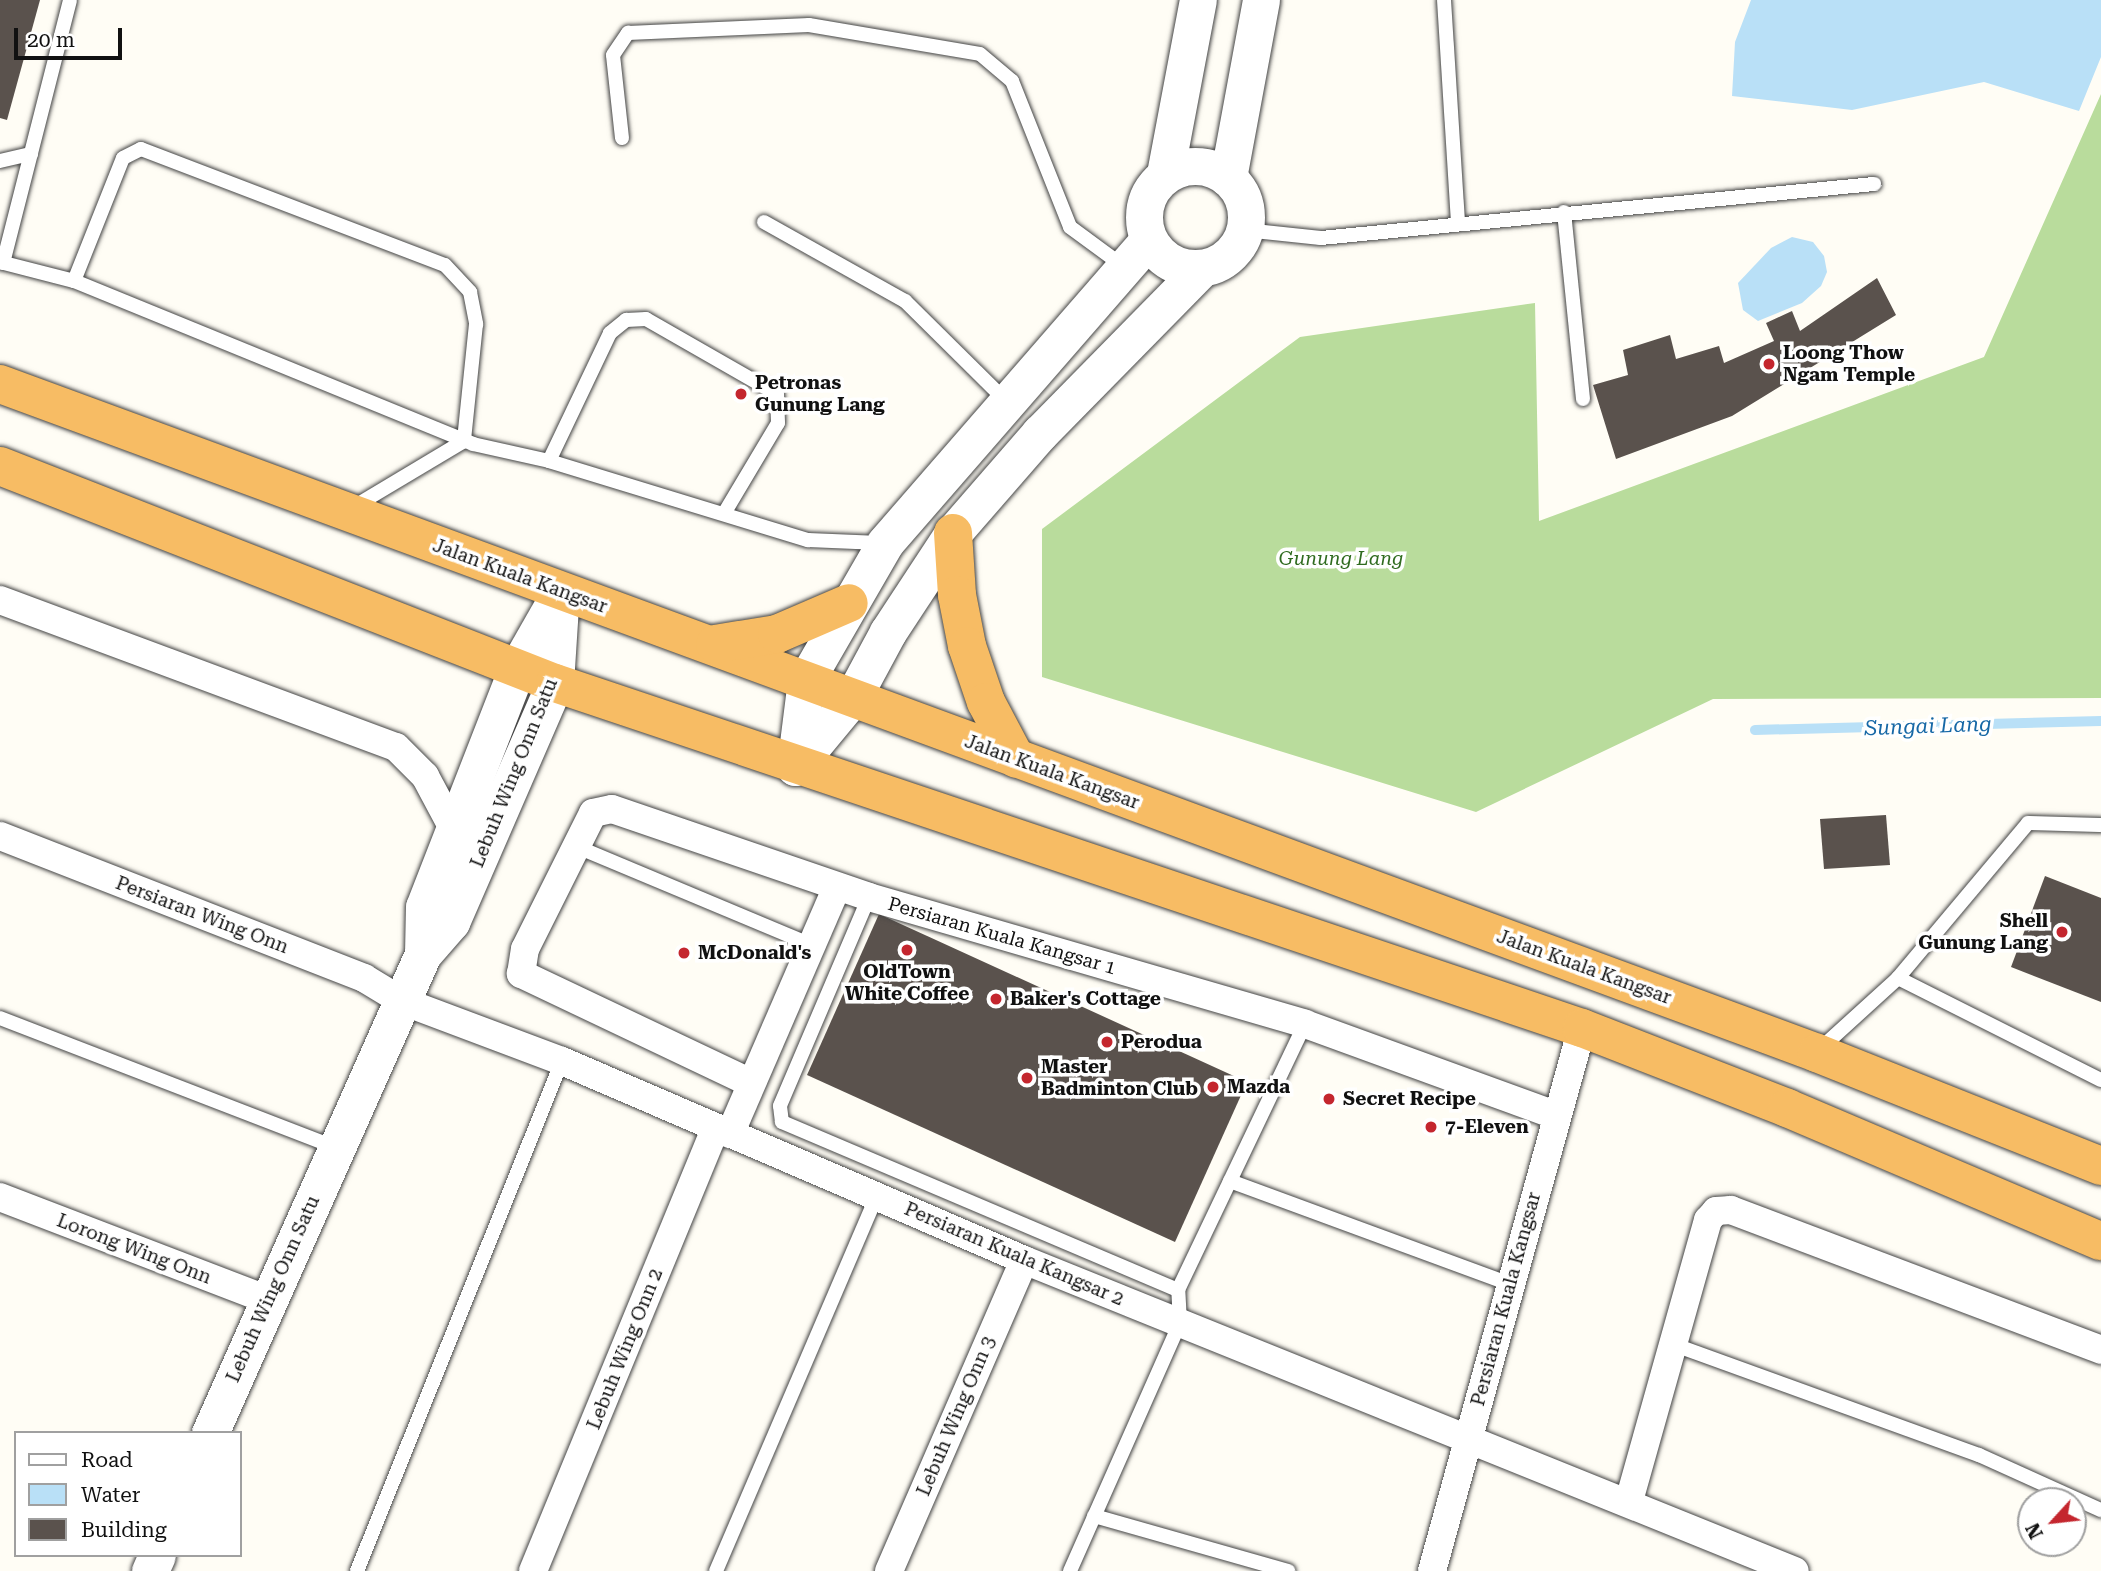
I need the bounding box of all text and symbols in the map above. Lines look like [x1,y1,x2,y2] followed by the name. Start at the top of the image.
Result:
[18,14,126,58] scale bar
[27,28,75,52] text: 20 m
[1783,342,1915,386] place label: Loong Thow Ngam Temple
[1761,356,1777,372] marker: Loong Thow Ngam Temple
[755,372,885,416] place label: Petronas Gunung Lang
[733,386,749,402] marker: Petronas Gunung Lang
[430,534,610,618] street label: Jalan Kuala Kangsar
[1279,548,1403,570] park label: Gunung Lang
[466,675,562,871] street label: Lebuh Wing Onn Satu
[1864,711,1992,741] water label: Sungai Lang
[962,730,1142,814] street label: Jalan Kuala Kangsar
[112,872,292,958] street label: Persiaran Wing Onn
[885,893,1119,979] street label: Persiaran Kuala Kangsar 1
[1918,910,2048,954] place label: Shell Gunung Lang
[2054,924,2070,940] marker: Shell Gunung Lang
[1494,925,1674,1009] street label: Jalan Kuala Kangsar
[698,942,811,964] place label: McDonald's
[899,942,915,958] marker: OldTown White Coffee
[676,945,692,961] marker: McDonald's
[845,961,969,1005] place label: OldTown White Coffee
[1010,988,1161,1010] place label: Baker's Cottage
[988,991,1004,1007] marker: Baker's Cottage
[1121,1031,1202,1053] place label: Perodua
[1099,1034,1115,1050] marker: Perodua
[1041,1056,1198,1100] place label: Master Badminton Club
[1019,1070,1035,1086] marker: Master Badminton Club
[1227,1076,1290,1098] place label: Mazda
[1205,1079,1221,1095] marker: Mazda
[1343,1088,1476,1110] place label: Secret Recipe
[1321,1091,1337,1107] marker: Secret Recipe
[1445,1116,1529,1138] place label: 7-Eleven
[1423,1119,1439,1135] marker: 7-Eleven
[1466,1189,1546,1409] street label: Persiaran Kuala Kangsar
[222,1192,324,1386] street label: Lebuh Wing Onn Satu
[901,1197,1127,1311] street label: Persiaran Kuala Kangsar 2
[54,1209,214,1289] street label: Lorong Wing Onn
[582,1265,668,1433] street label: Lebuh Wing Onn 2
[912,1333,1000,1499] street label: Lebuh Wing Onn 3
[14,1431,242,1557] legend
[81,1448,133,1472] text: Road
[81,1483,140,1507] text: Water
[2017,1487,2087,1557] north arrow
[81,1518,167,1542] text: Building
[2021,1519,2048,1543] text: N

